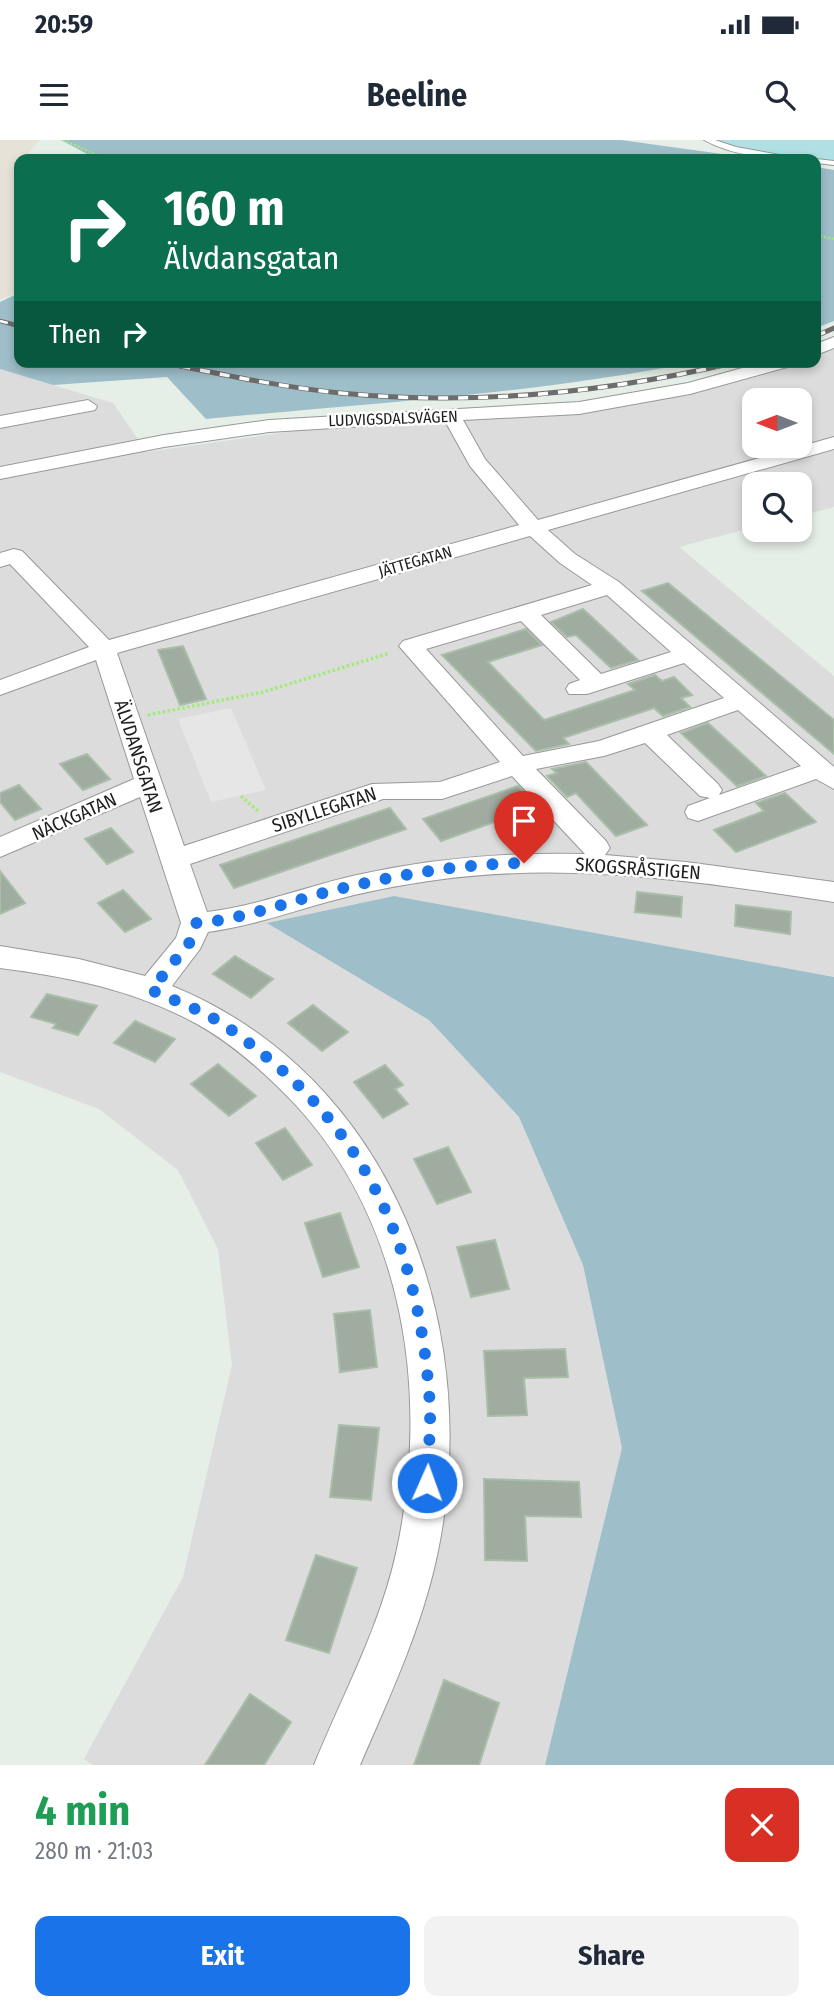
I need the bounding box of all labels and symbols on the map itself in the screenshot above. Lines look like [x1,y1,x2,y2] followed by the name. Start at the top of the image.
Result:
[742,388,812,458] north arrow
[328,407,458,430] street label: LUDVIGSDALSVÄGEN
[376,542,454,581] street label: JÄTTEGATAN
[109,697,168,816] street label: ÄLVDANSGATAN
[269,782,379,837] street label: SIBYLLEGATAN
[28,788,120,845] street label: NÄCKGATAN
[494,791,554,863] pin
[574,853,702,884] street label: SKOGSRÅSTIGEN
[390,1446,464,1520] position arrow

